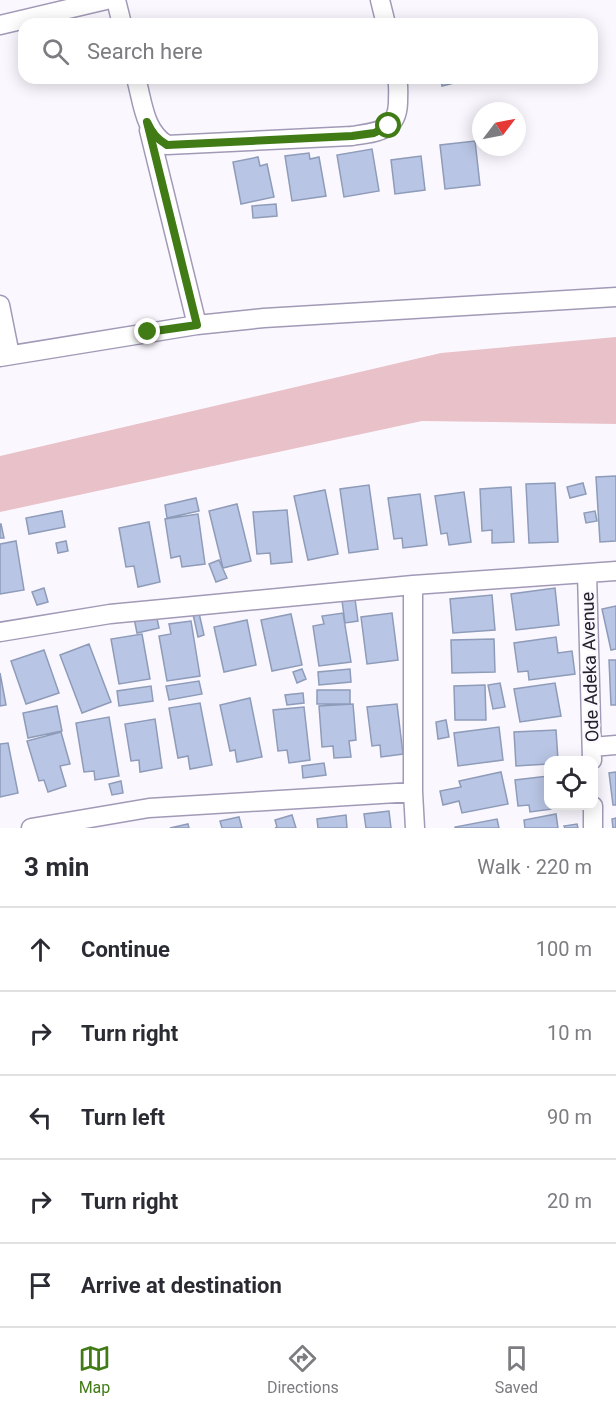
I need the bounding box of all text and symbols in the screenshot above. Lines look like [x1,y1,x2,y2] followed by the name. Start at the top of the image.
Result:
[18,18,598,84] search box
[39,35,72,68] icon: search
[87,39,203,64] text: Search here
[472,102,526,156] north arrow
[375,112,401,138] route start
[134,318,160,344] route end
[576,592,603,742] street label: Ode Adeka Avenue
[544,756,598,810] map controls
[544,756,598,810] button: locate
[24,852,89,882] text: 3 min
[477,855,592,879] text: Walk · 220 m
[24,933,57,966] icon: ahead
[81,937,170,962] text: Continue
[536,937,592,961] text: 100 m
[24,1017,57,1050] icon: right
[81,1021,178,1046] text: Turn right
[547,1021,592,1045] text: 10 m
[24,1101,57,1134] icon: left
[81,1105,165,1130] text: Turn left
[547,1105,592,1129] text: 90 m
[24,1185,57,1218] icon: right
[81,1189,178,1214] text: Turn right
[547,1189,592,1213] text: 20 m
[24,1269,57,1302] icon: arrive
[81,1273,282,1298] text: Arrive at destination
[78,1342,111,1397] tab: Map
[267,1342,339,1397] tab: Directions
[495,1342,538,1397] tab: Saved

